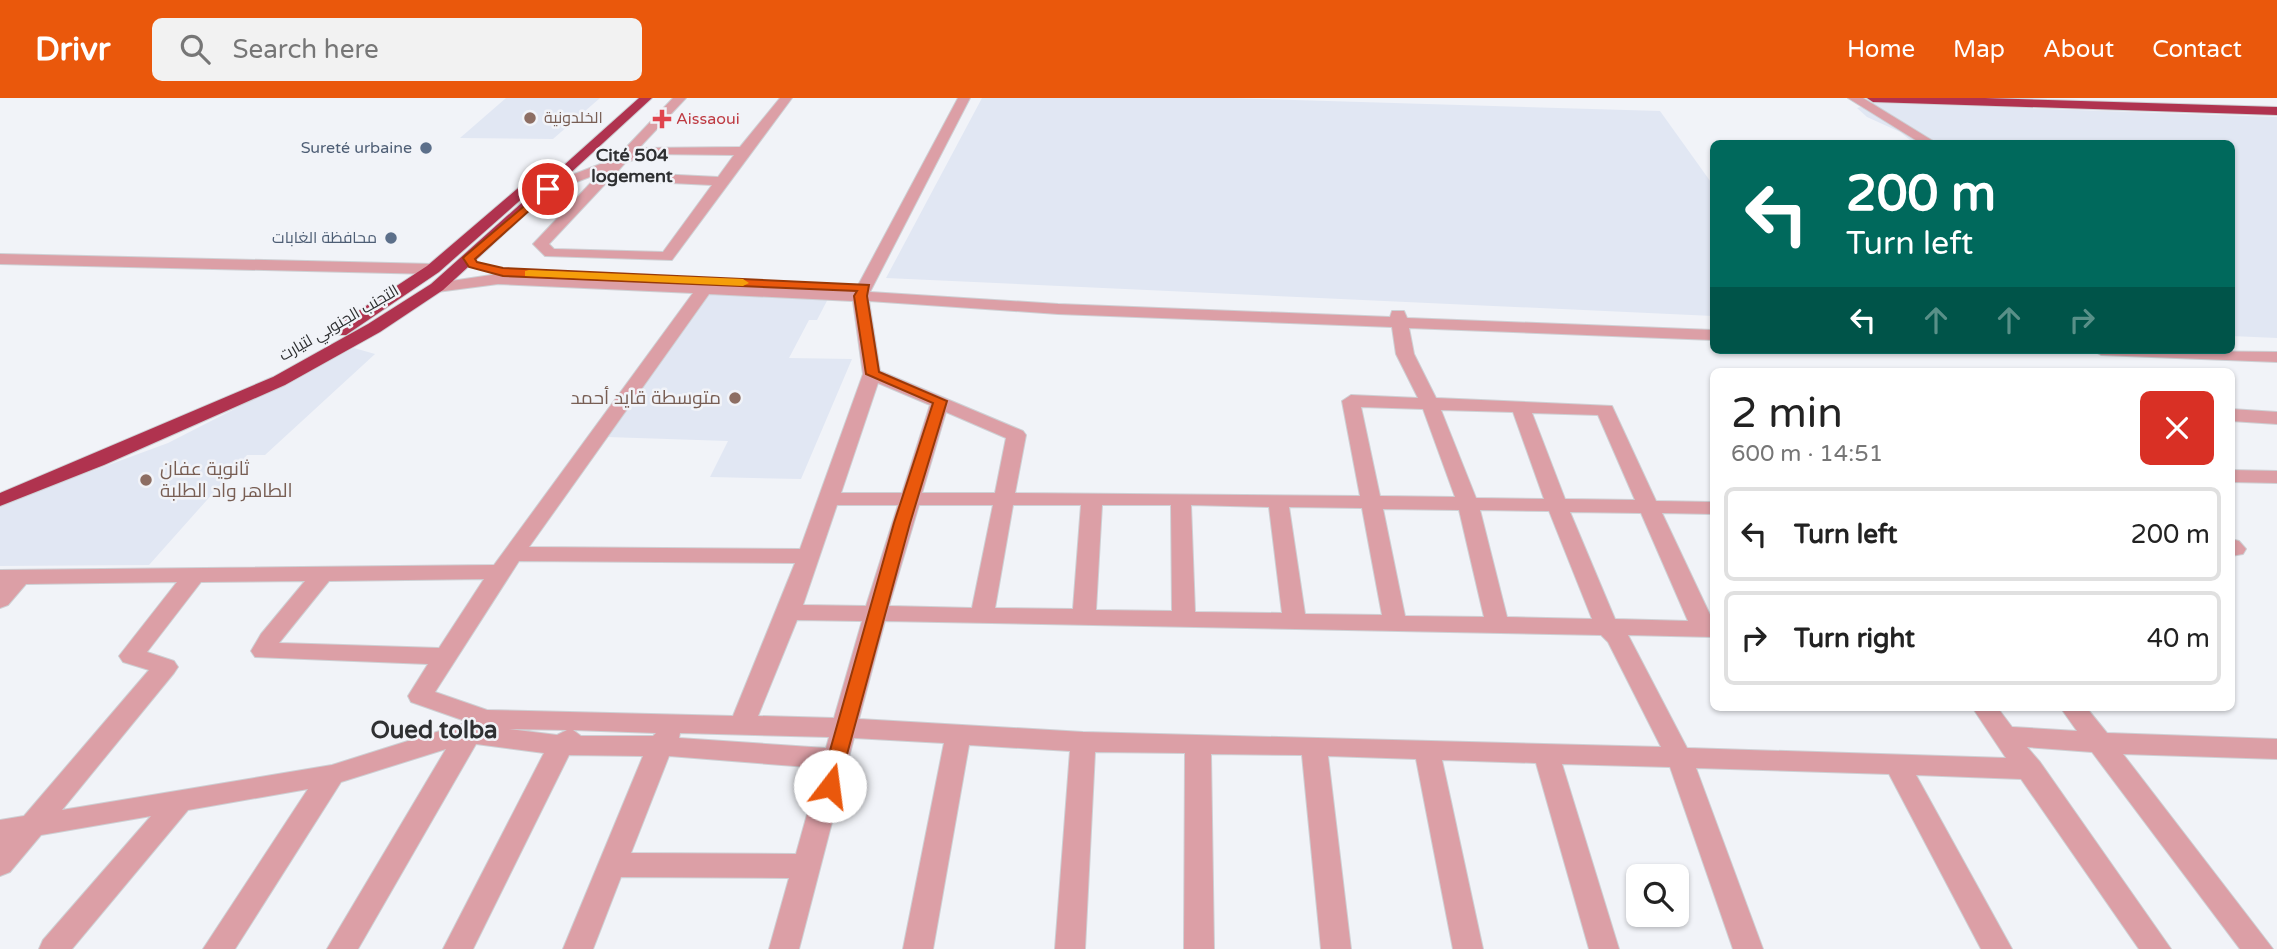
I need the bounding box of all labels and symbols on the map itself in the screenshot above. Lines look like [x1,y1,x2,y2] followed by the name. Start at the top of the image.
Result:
[544,108,603,128] place label: الخلدونية
[676,109,740,129] place label: Aissaoui
[522,110,538,126] marker: الخلدونية
[654,111,670,127] marker: Aissaoui
[301,138,412,158] place label: Sureté urbaine
[418,140,434,156] marker: Sureté urbaine
[591,144,673,187] district label: Cité 504 logement
[518,159,578,219] pin
[272,228,377,248] place label: محافظة الغابات
[383,230,399,246] marker: محافظة الغابات
[275,281,404,368] street label: التجنب الجنوبي لتيارت
[570,386,721,409] place label: متوسطة قايد أحمد
[727,390,743,406] marker: متوسطة قايد أحمد
[160,458,293,502] place label: ثانوية عفان الطاهر واد الطلبة
[138,472,154,488] marker: ثانوية عفان الطاهر واد الطلبة
[370,716,498,745] district label: Oued tolba
[793,749,867,823] position arrow

